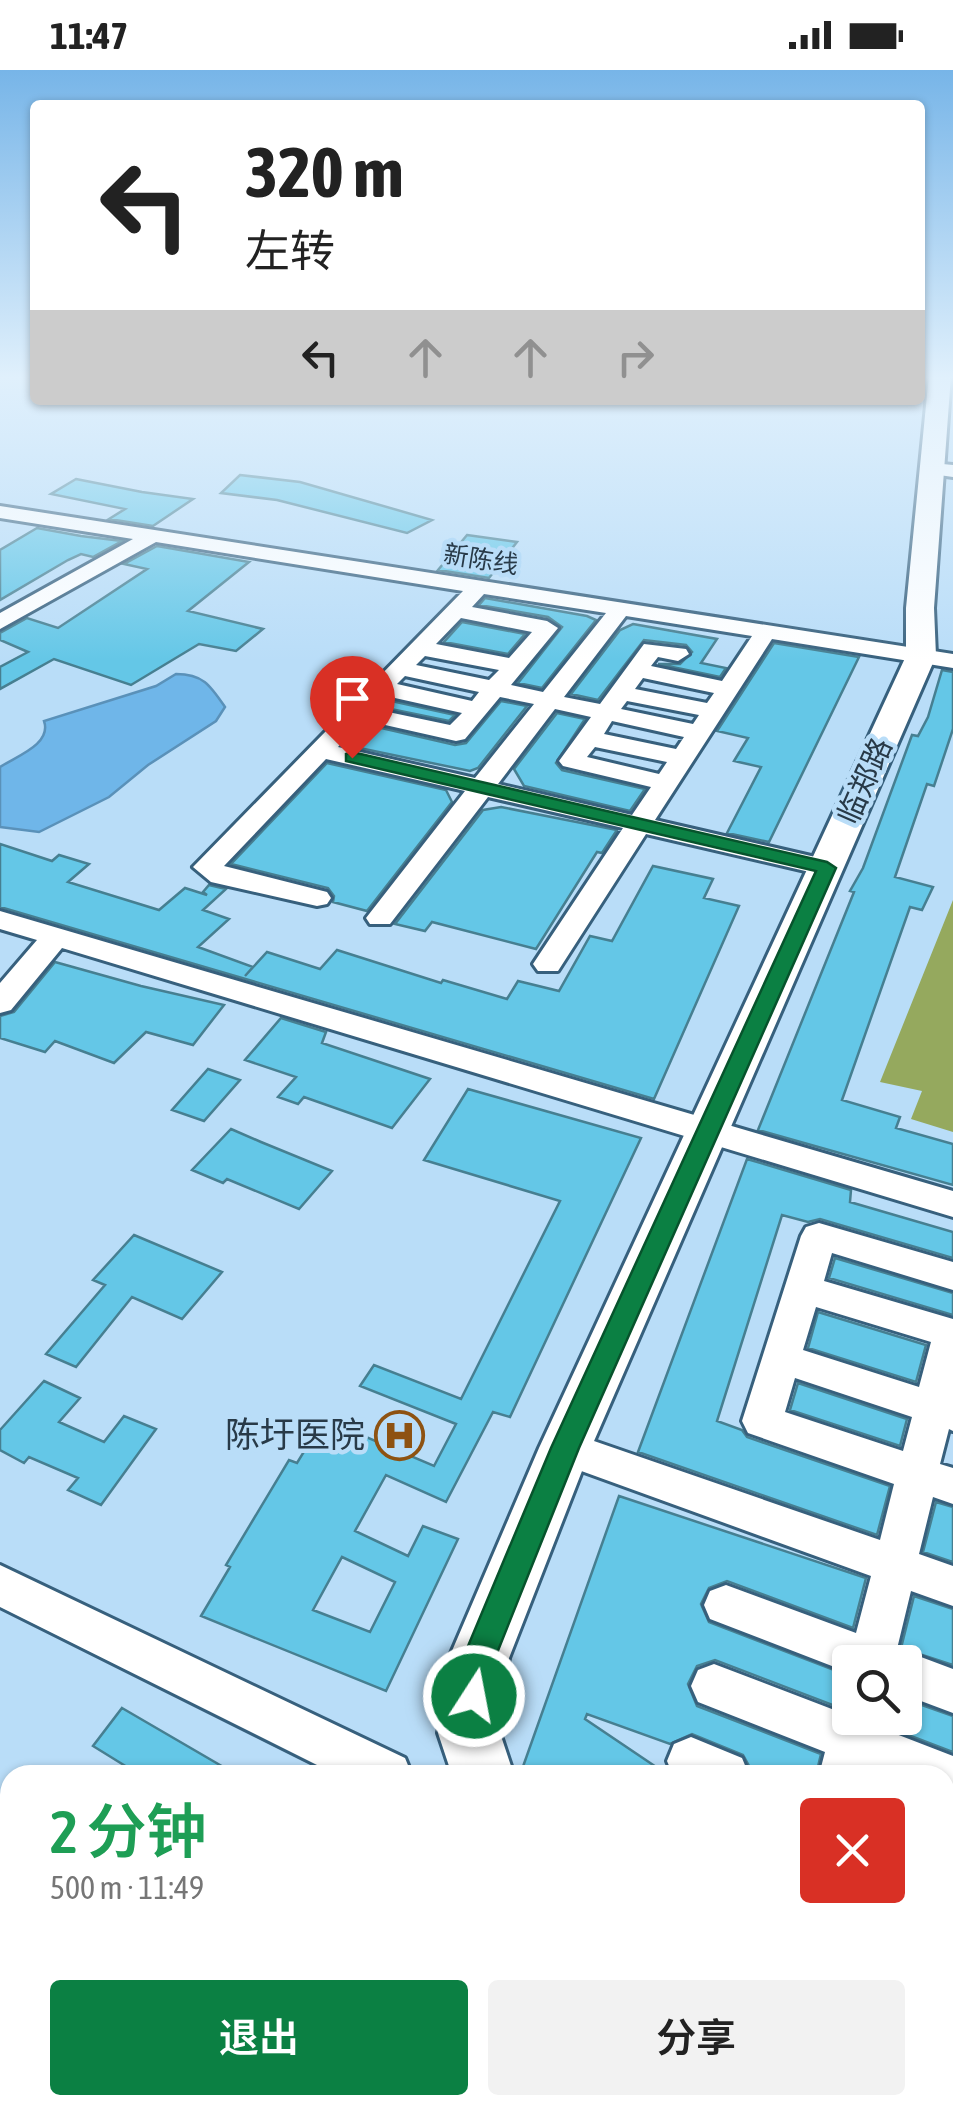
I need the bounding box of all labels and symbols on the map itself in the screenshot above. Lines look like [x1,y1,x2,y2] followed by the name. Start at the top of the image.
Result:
[442,539,520,579] street label: 新陈线
[310,656,395,759] pin
[830,733,898,829] street label: 临郑路
[374,1409,426,1461] hospital icon: 陈圩医院
[225,1414,365,1454] place label: 陈圩医院
[422,1644,526,1748] position arrow

